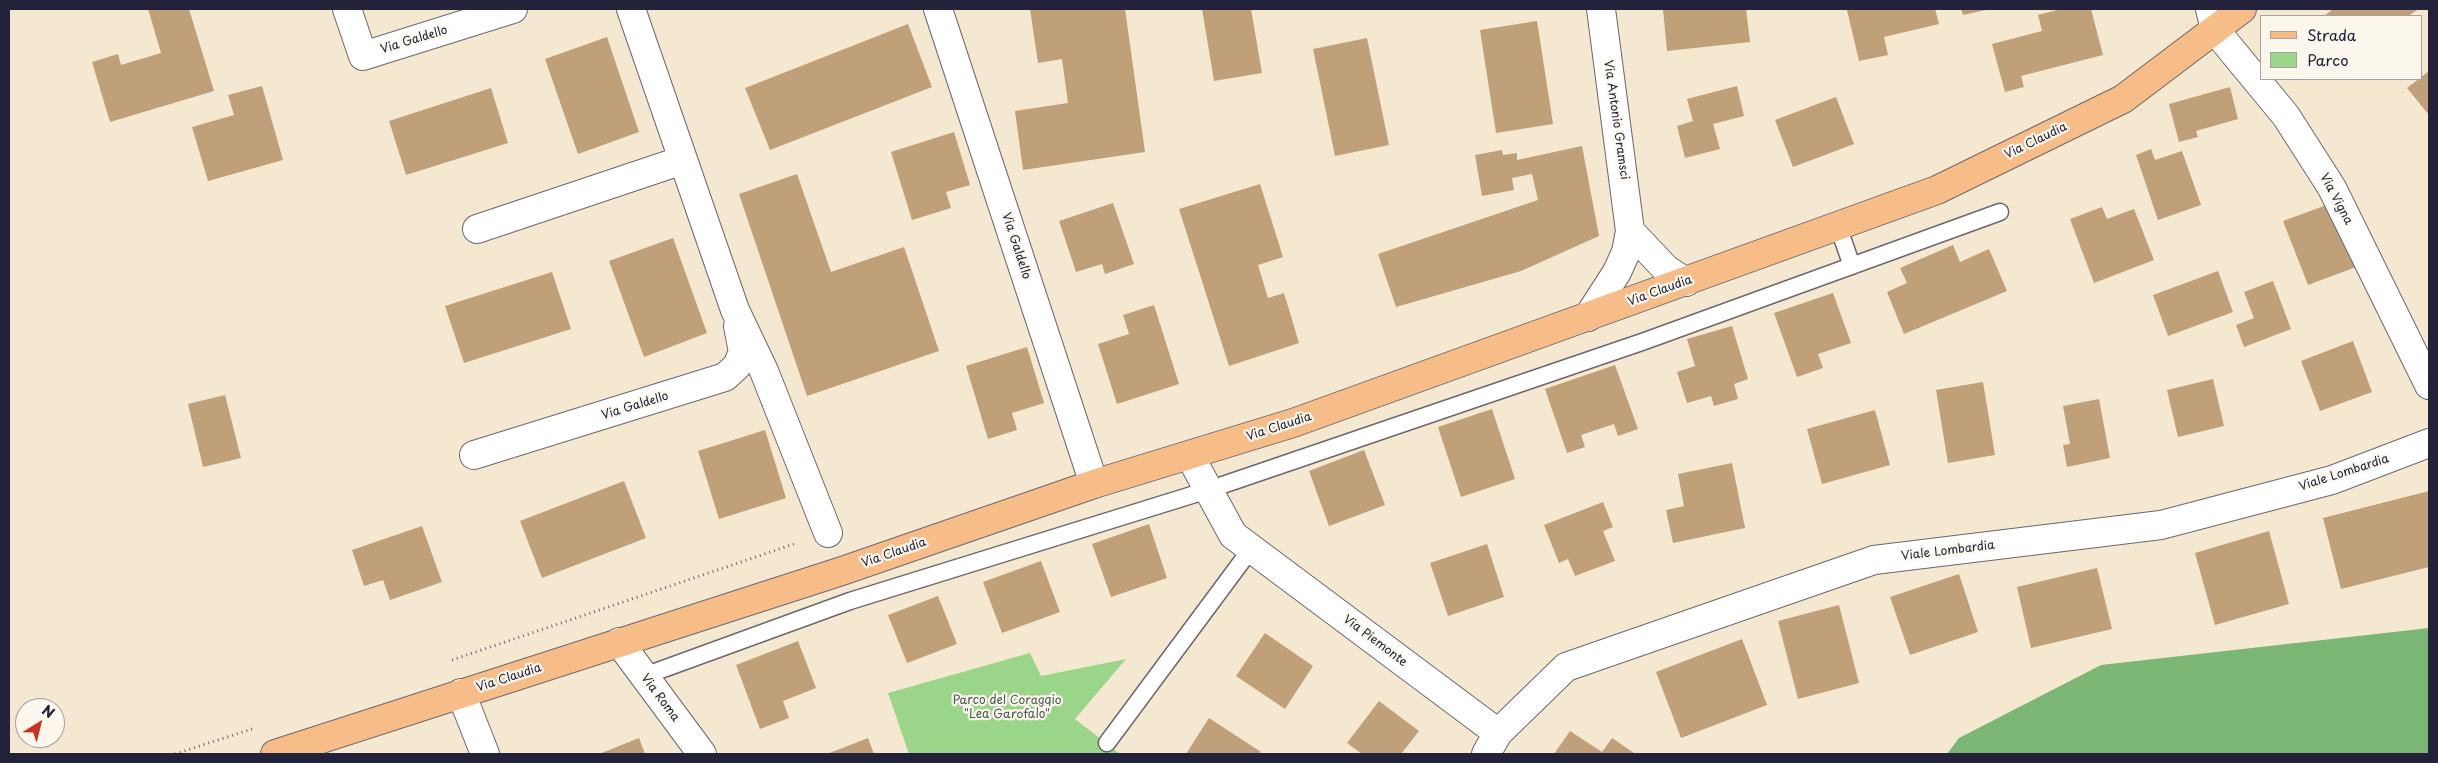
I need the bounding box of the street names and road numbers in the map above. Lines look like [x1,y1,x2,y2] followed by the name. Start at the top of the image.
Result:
[379,23,449,57] street label: Via Galdello
[1600,59,1632,181] street label: Via Antonio Gramsci
[2002,120,2070,162] street label: Via Claudia
[2317,171,2355,227] street label: Via Vigna
[998,211,1034,281] street label: Via Galdello
[1626,273,1694,309] street label: Via Claudia
[600,389,670,423] street label: Via Galdello
[1245,410,1313,444] street label: Via Claudia
[2297,452,2391,494] street label: Viale Lombardia
[860,535,928,571] street label: Via Claudia
[1901,538,1995,564] street label: Viale Lombardia
[1340,612,1410,670] street label: Via Piemonte
[475,661,543,695] street label: Via Claudia
[638,671,682,725] street label: Via Roma

